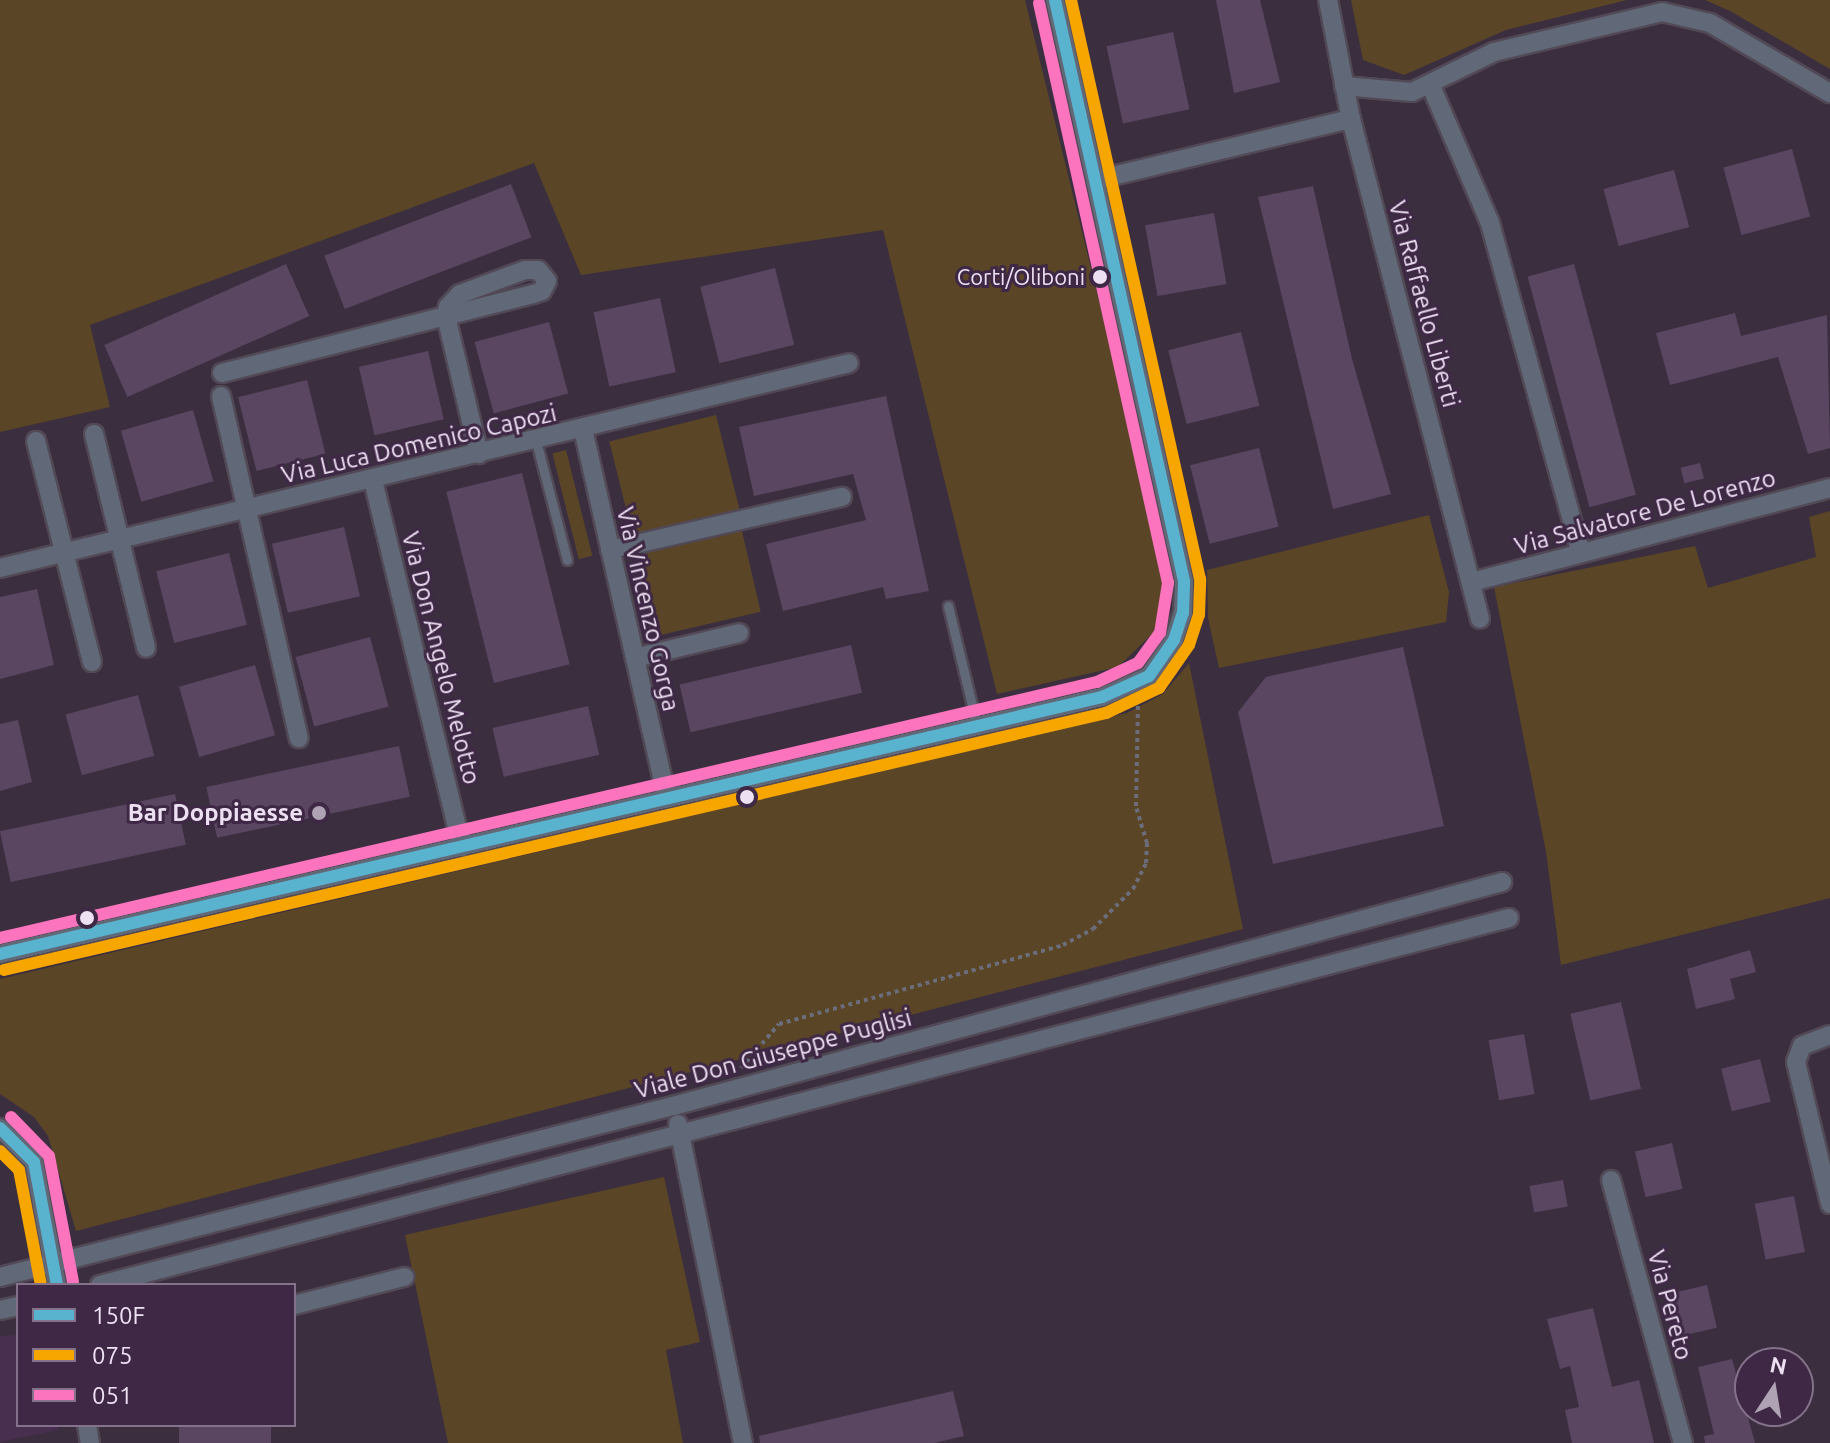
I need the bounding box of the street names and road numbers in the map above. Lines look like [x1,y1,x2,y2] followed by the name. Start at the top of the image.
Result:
[1383,198,1465,410] street label: Via Raffaello Liberti
[279,398,559,490] street label: Via Luca Domenico Capozi
[1511,463,1779,561] street label: Via Salvatore De Lorenzo
[610,504,686,714] street label: Via Vincenzo Gorga
[396,529,486,787] street label: Via Don Angelo Melotto
[631,1003,915,1105] street label: Viale Don Giuseppe Puglisi
[1642,1247,1698,1363] street label: Via Pereto

